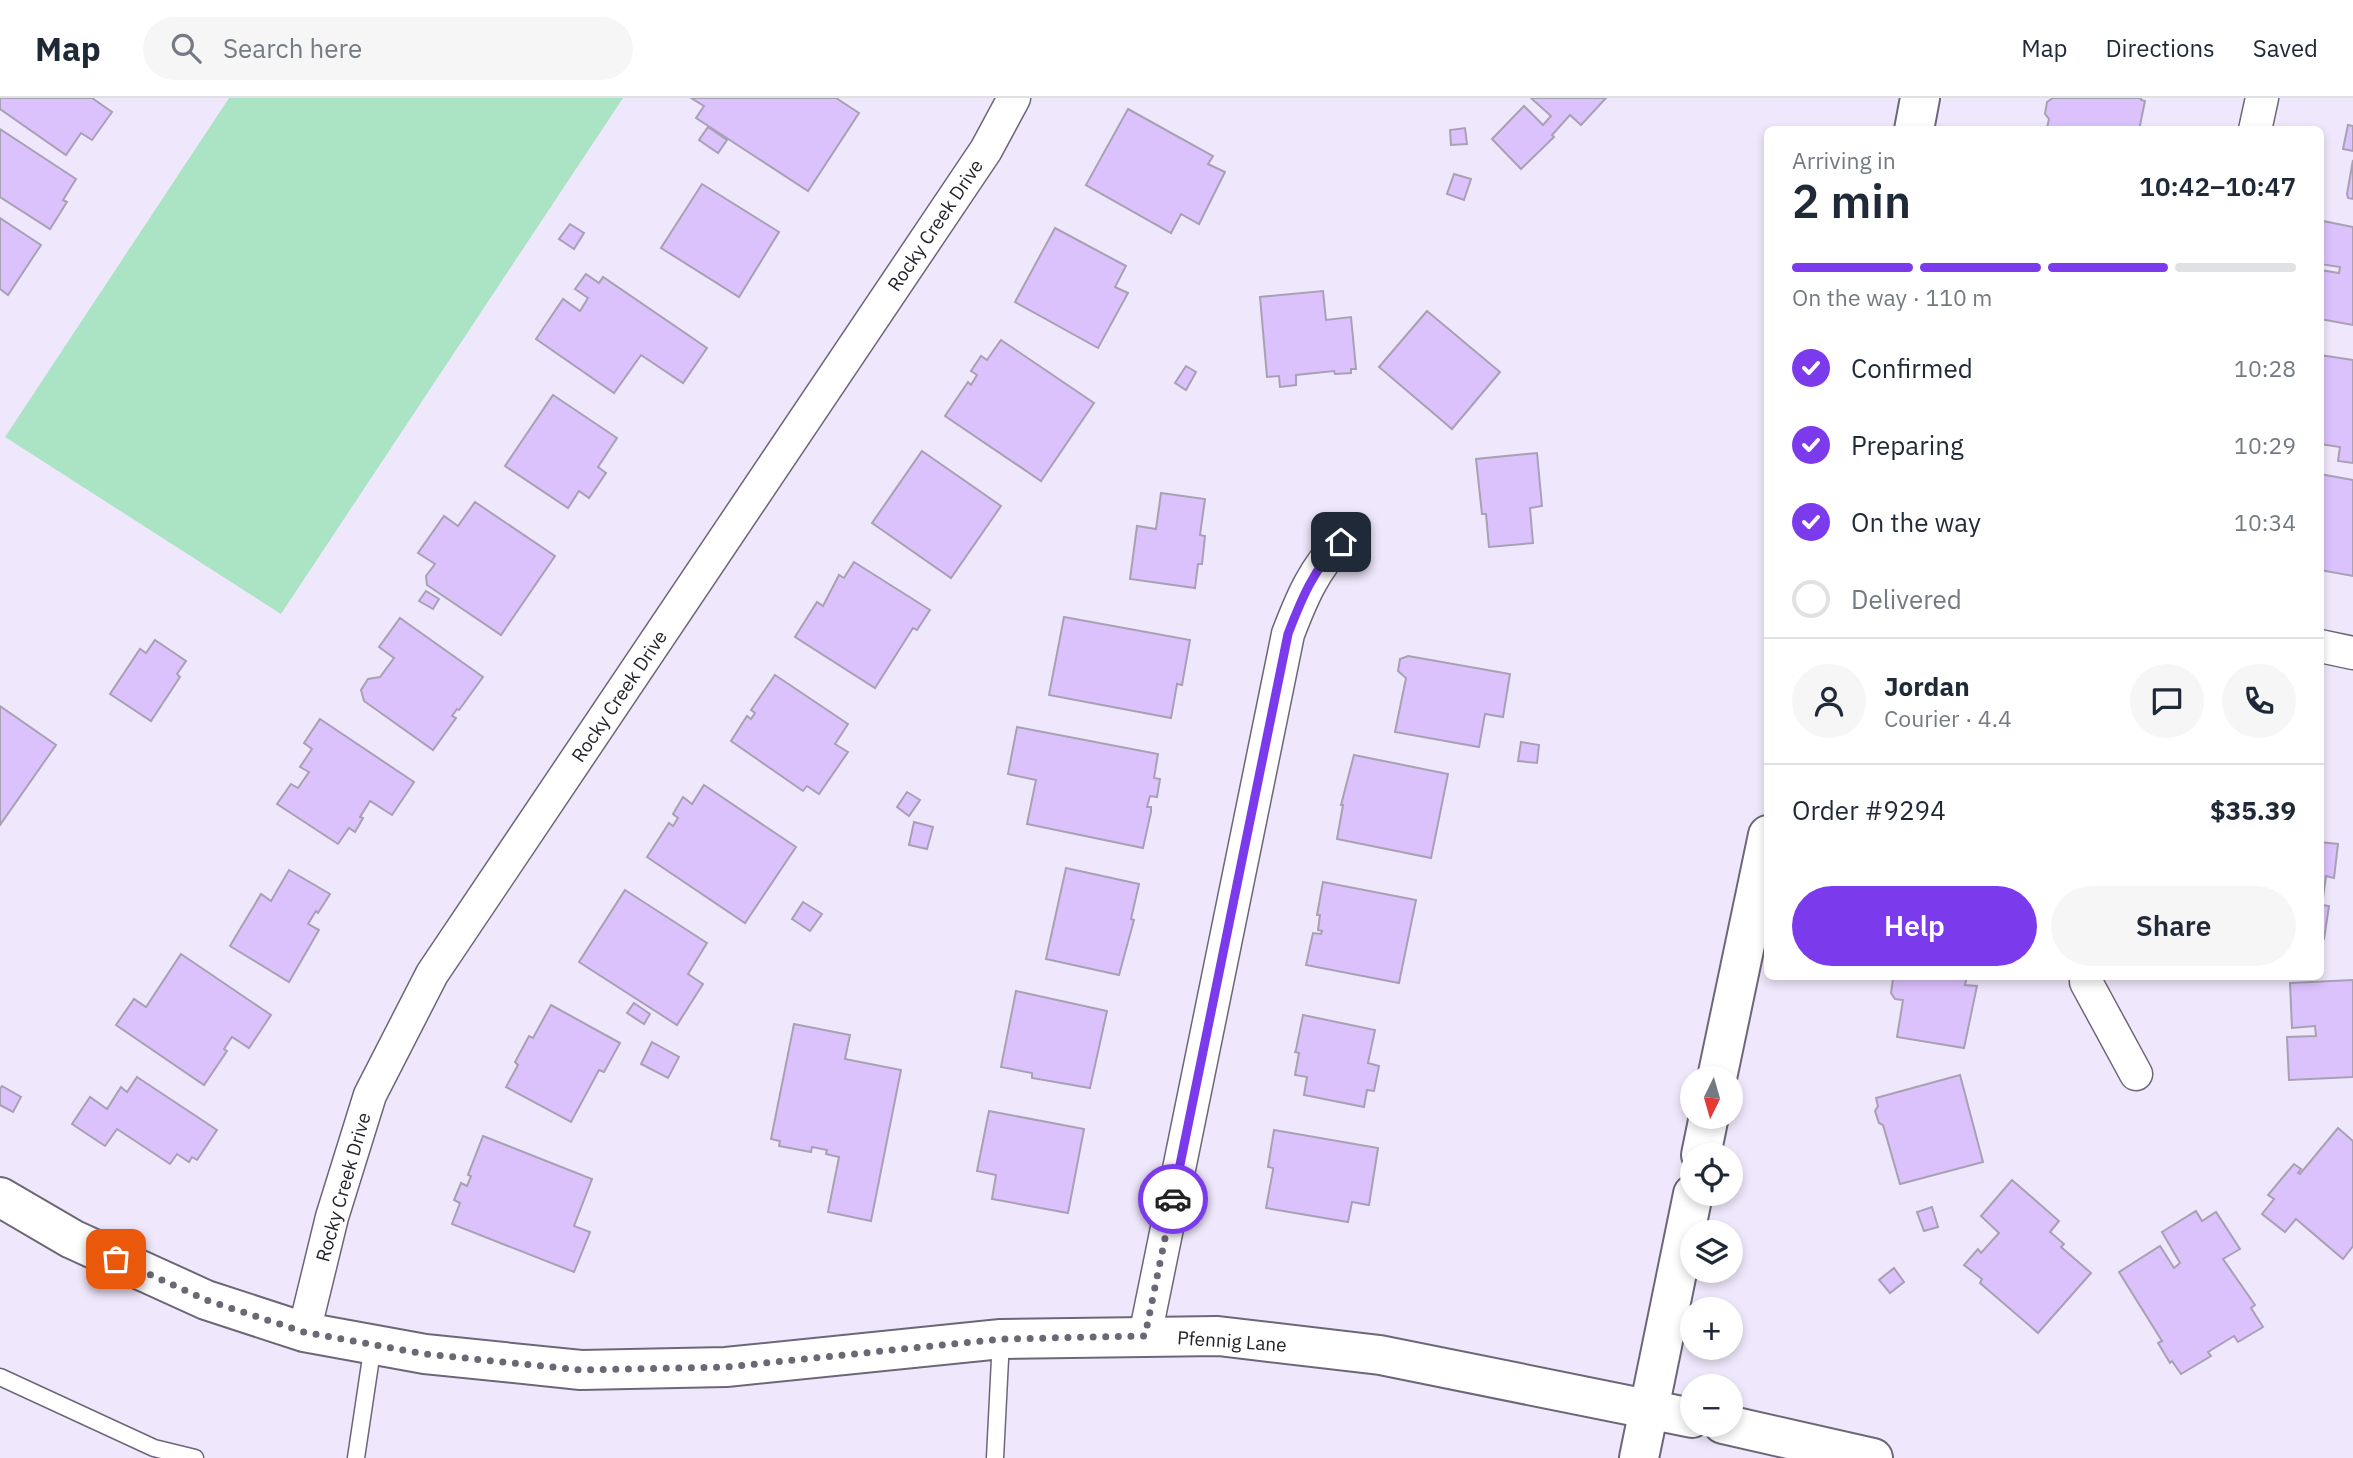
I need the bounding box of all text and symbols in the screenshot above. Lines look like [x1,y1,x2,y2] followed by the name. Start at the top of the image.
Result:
[143,17,633,80] search box
[35,27,101,70] text: Map
[167,29,205,67] icon: search
[223,31,362,65] text: Search here
[2021,32,2067,64] text: Map
[2105,32,2215,64] text: Directions
[2253,32,2318,64] text: Saved
[1792,145,1896,175] text: Arriving in
[882,154,988,296] street label: Rocky Creek Drive
[2139,169,2296,203] text: 10:42–10:47
[1792,171,1911,231] text: 2 min
[1792,282,1992,312] text: On the way · 110 m
[1792,349,1830,387] icon: check
[1851,351,1973,385] text: Confirmed
[2234,353,2296,383] text: 10:28
[1792,426,1830,464] icon: check
[1851,428,1964,462] text: Preparing
[2234,430,2296,460] text: 10:29
[1792,503,1830,541] icon: check
[1851,505,1981,539] text: On the way
[2234,507,2296,537] text: 10:34
[1311,512,1371,572] pin
[1322,523,1360,561] icon: home
[1851,582,1962,616] text: Delivered
[566,625,672,767] street label: Rocky Creek Drive
[1792,664,1866,738] button: person
[2130,664,2204,738] button: chat
[2222,664,2296,738] button: phone
[1884,669,1970,703] text: Jordan
[1884,703,2012,733] text: Courier · 4.4
[1792,793,1946,827] text: Order #9294
[2210,793,2296,827] text: $35.39
[1792,886,2037,966] button: Help
[2051,886,2296,966] button: Share
[1680,1066,1743,1129] north arrow
[1680,1066,1743,1437] map controls
[310,1110,376,1264] street label: Rocky Creek Drive
[1680,1143,1743,1206] button: locate
[1138,1164,1208,1234] courier
[1154,1180,1192,1218] icon: car
[1680,1220,1743,1283] button: layers
[86,1229,146,1289] pin
[97,1240,135,1278] icon: bag
[1680,1297,1743,1360] button: +
[1176,1325,1288,1357] street label: Pfennig Lane
[1680,1374,1743,1437] button: −

